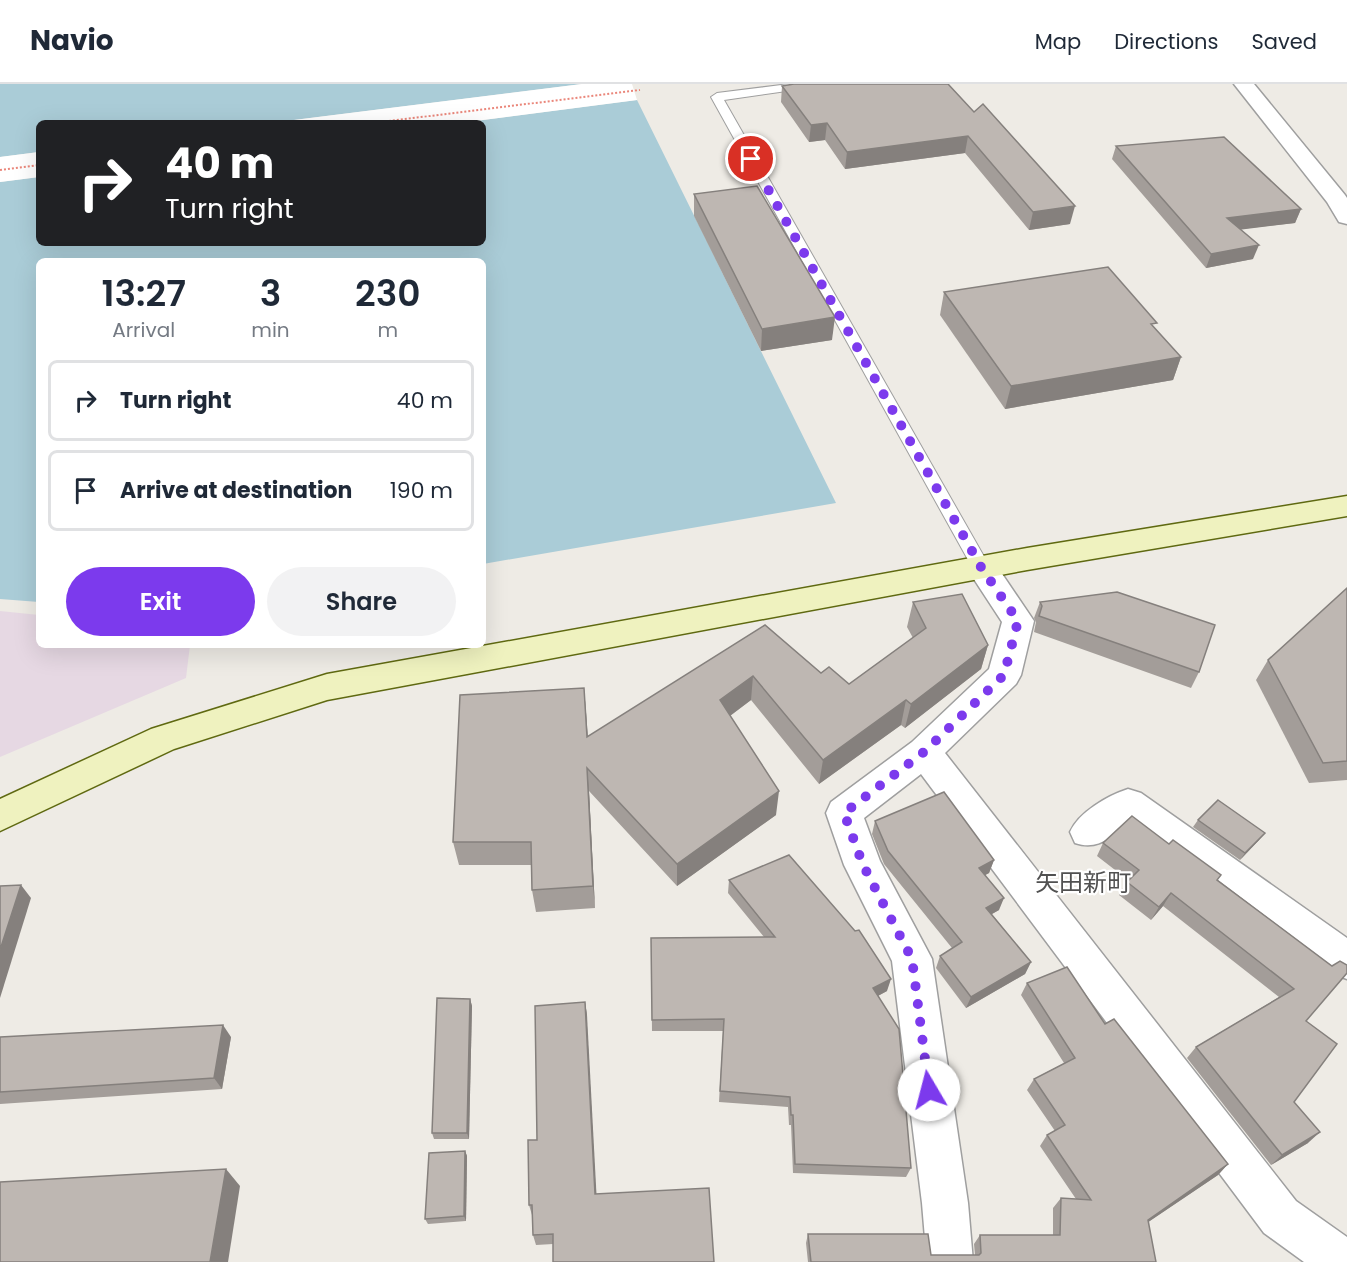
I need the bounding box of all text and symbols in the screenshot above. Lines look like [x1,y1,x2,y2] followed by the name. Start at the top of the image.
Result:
[30,21,114,60] text: Navio
[1035,27,1081,56] text: Map
[1114,27,1218,56] text: Directions
[1251,27,1317,56] text: Saved
[725,133,776,184] pin
[165,134,274,193] text: 40 m
[734,142,767,175] icon: arrive
[66,144,144,222] icon: right
[165,190,294,227] text: Turn right
[101,268,186,319] text: 13:27
[260,268,281,319] text: 3
[355,268,421,319] text: 230
[112,316,175,344] text: Arrival
[251,316,290,344] text: min
[378,316,398,344] text: m
[69,384,102,417] icon: right
[120,385,231,416] text: Turn right
[397,385,453,416] text: 40 m
[69,474,102,507] icon: arrive
[120,475,352,506] text: Arrive at destination
[390,475,453,506] text: 190 m
[66,567,255,636] button: Exit
[267,567,456,636] button: Share
[1035,866,1131,899] district label: 矢田新町
[897,1058,961,1122] position arrow

